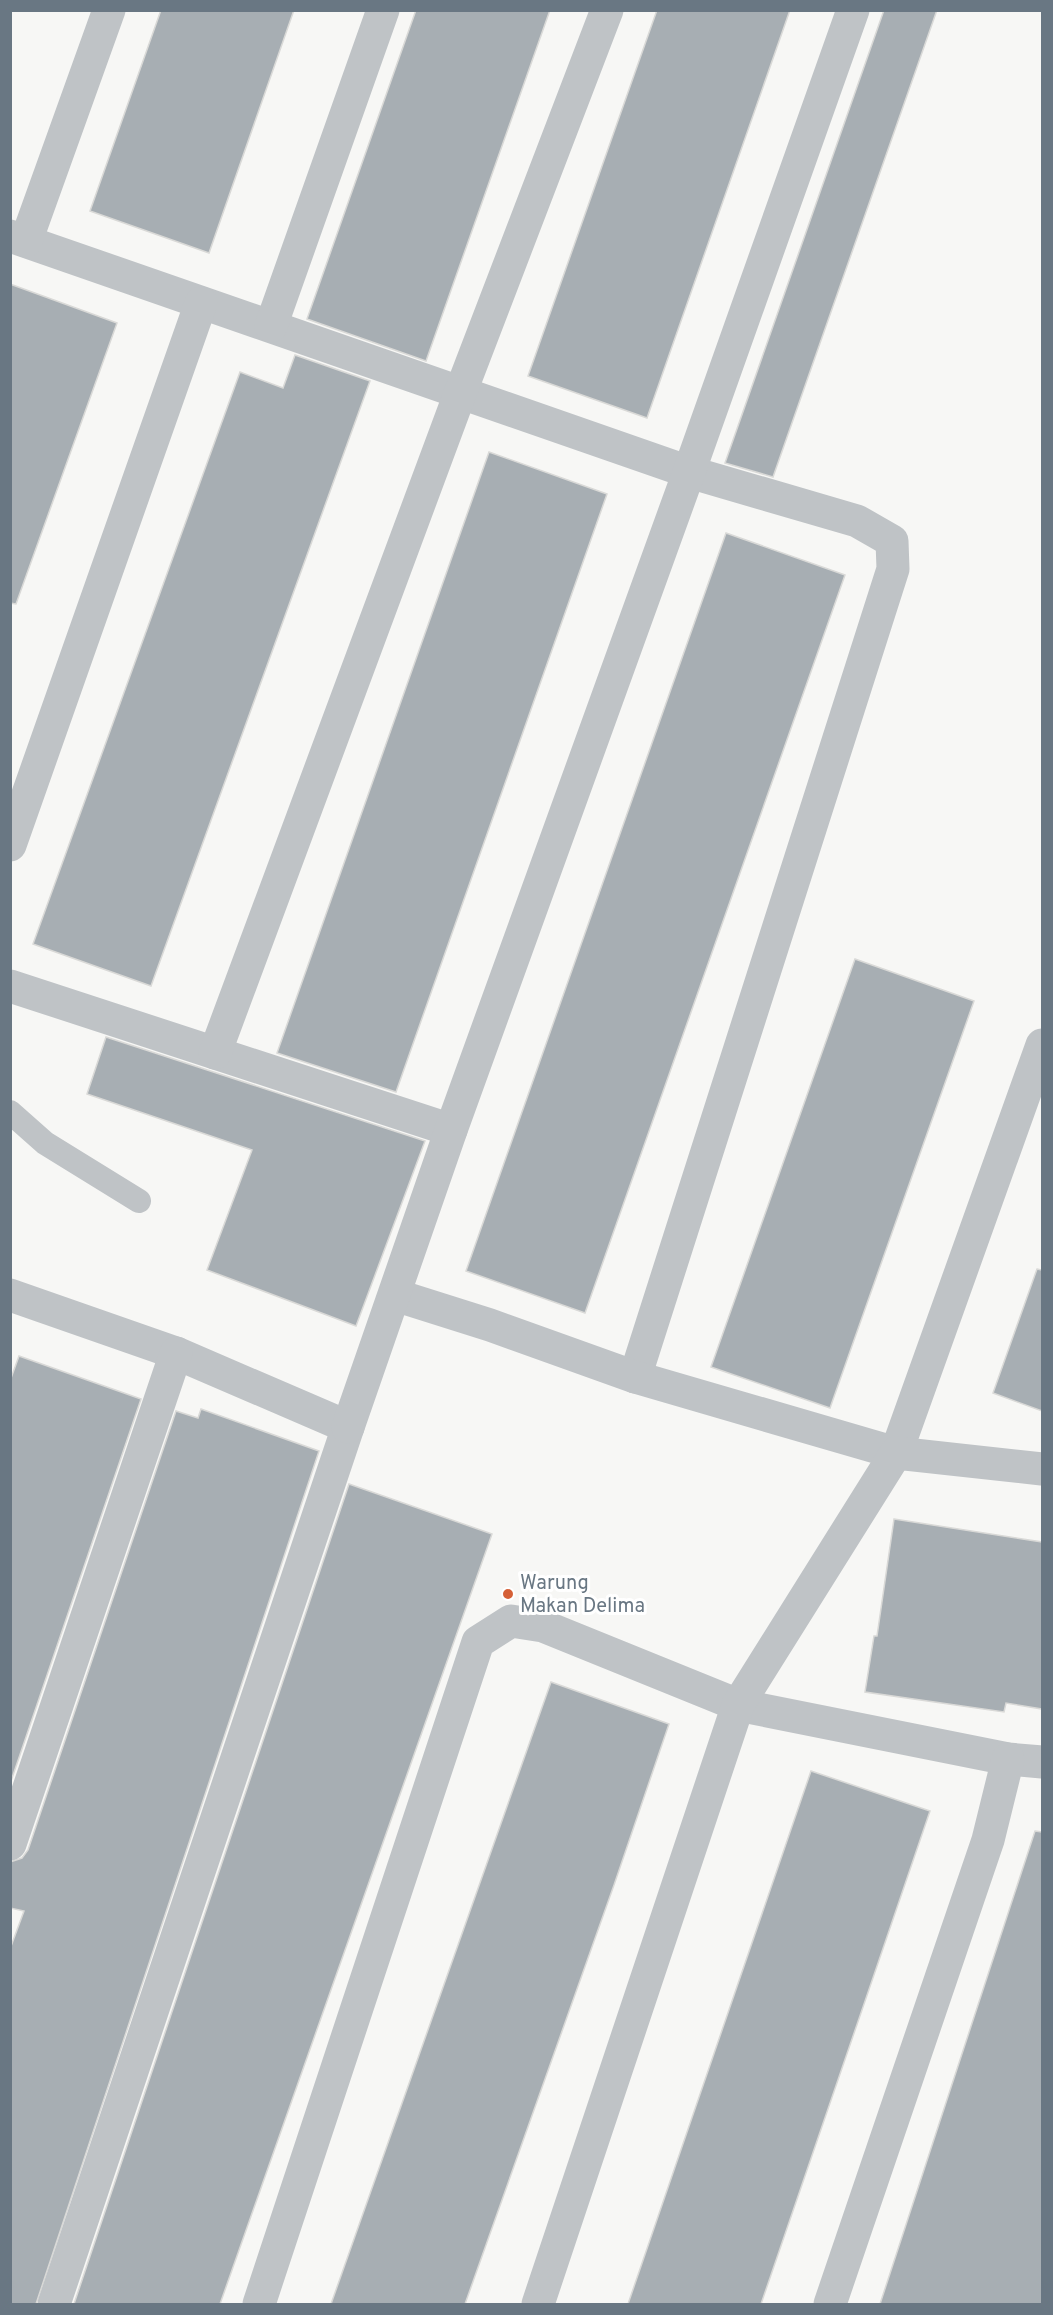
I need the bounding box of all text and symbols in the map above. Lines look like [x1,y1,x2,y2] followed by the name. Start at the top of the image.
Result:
[520,1571,645,1620] place label: Warung Makan Delima
[501,1587,515,1601] marker: Warung Makan Delima

